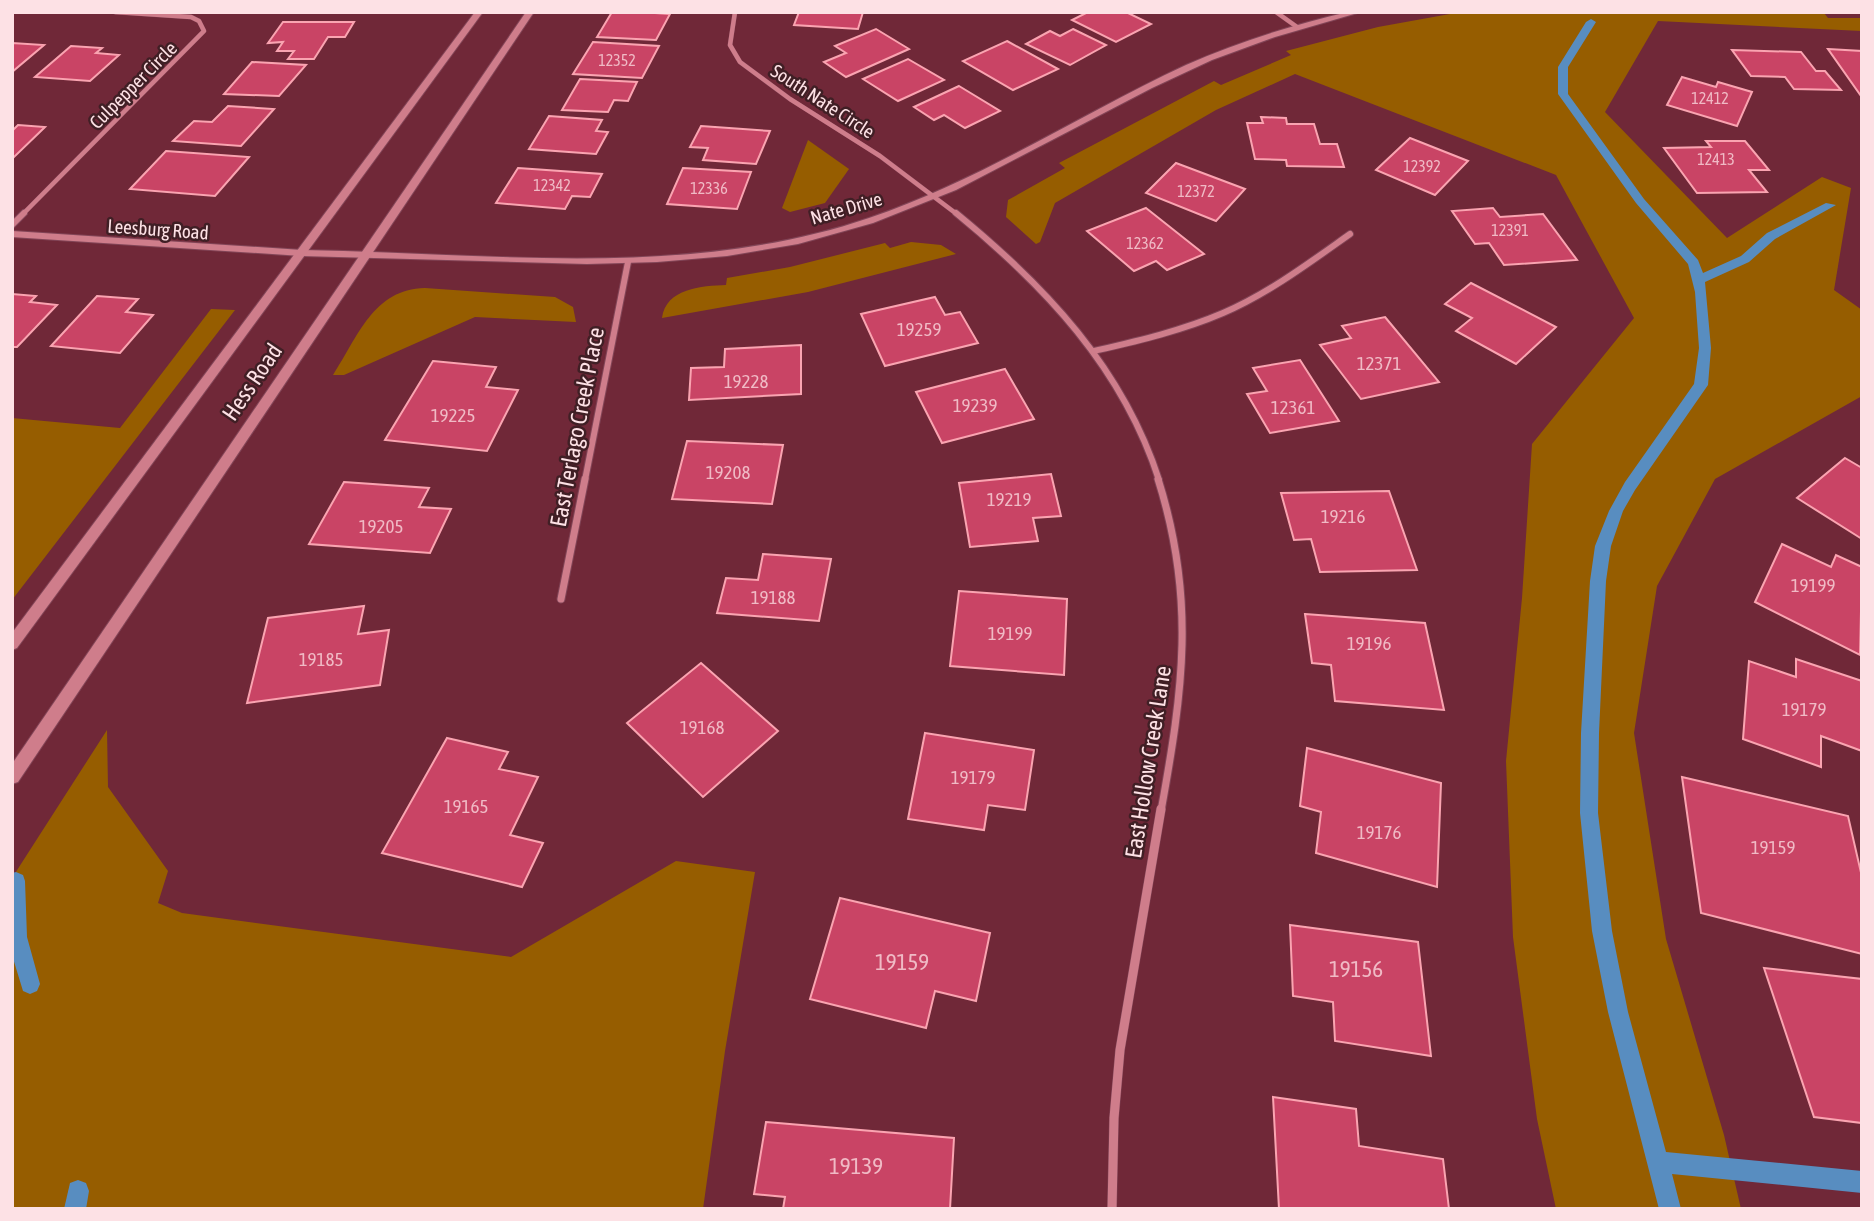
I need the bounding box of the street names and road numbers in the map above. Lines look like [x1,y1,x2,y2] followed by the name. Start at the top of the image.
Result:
[85,37,181,133] street label: Culpepper Circle
[767,59,879,143] street label: South Nate Circle
[808,187,884,229] street label: Nate Drive
[107,214,209,244] street label: Leesburg Road
[545,325,609,529] street label: East Terlago Creek Place
[217,339,287,425] street label: Hess Road
[1120,664,1176,860] street label: East Hollow Creek Lane

